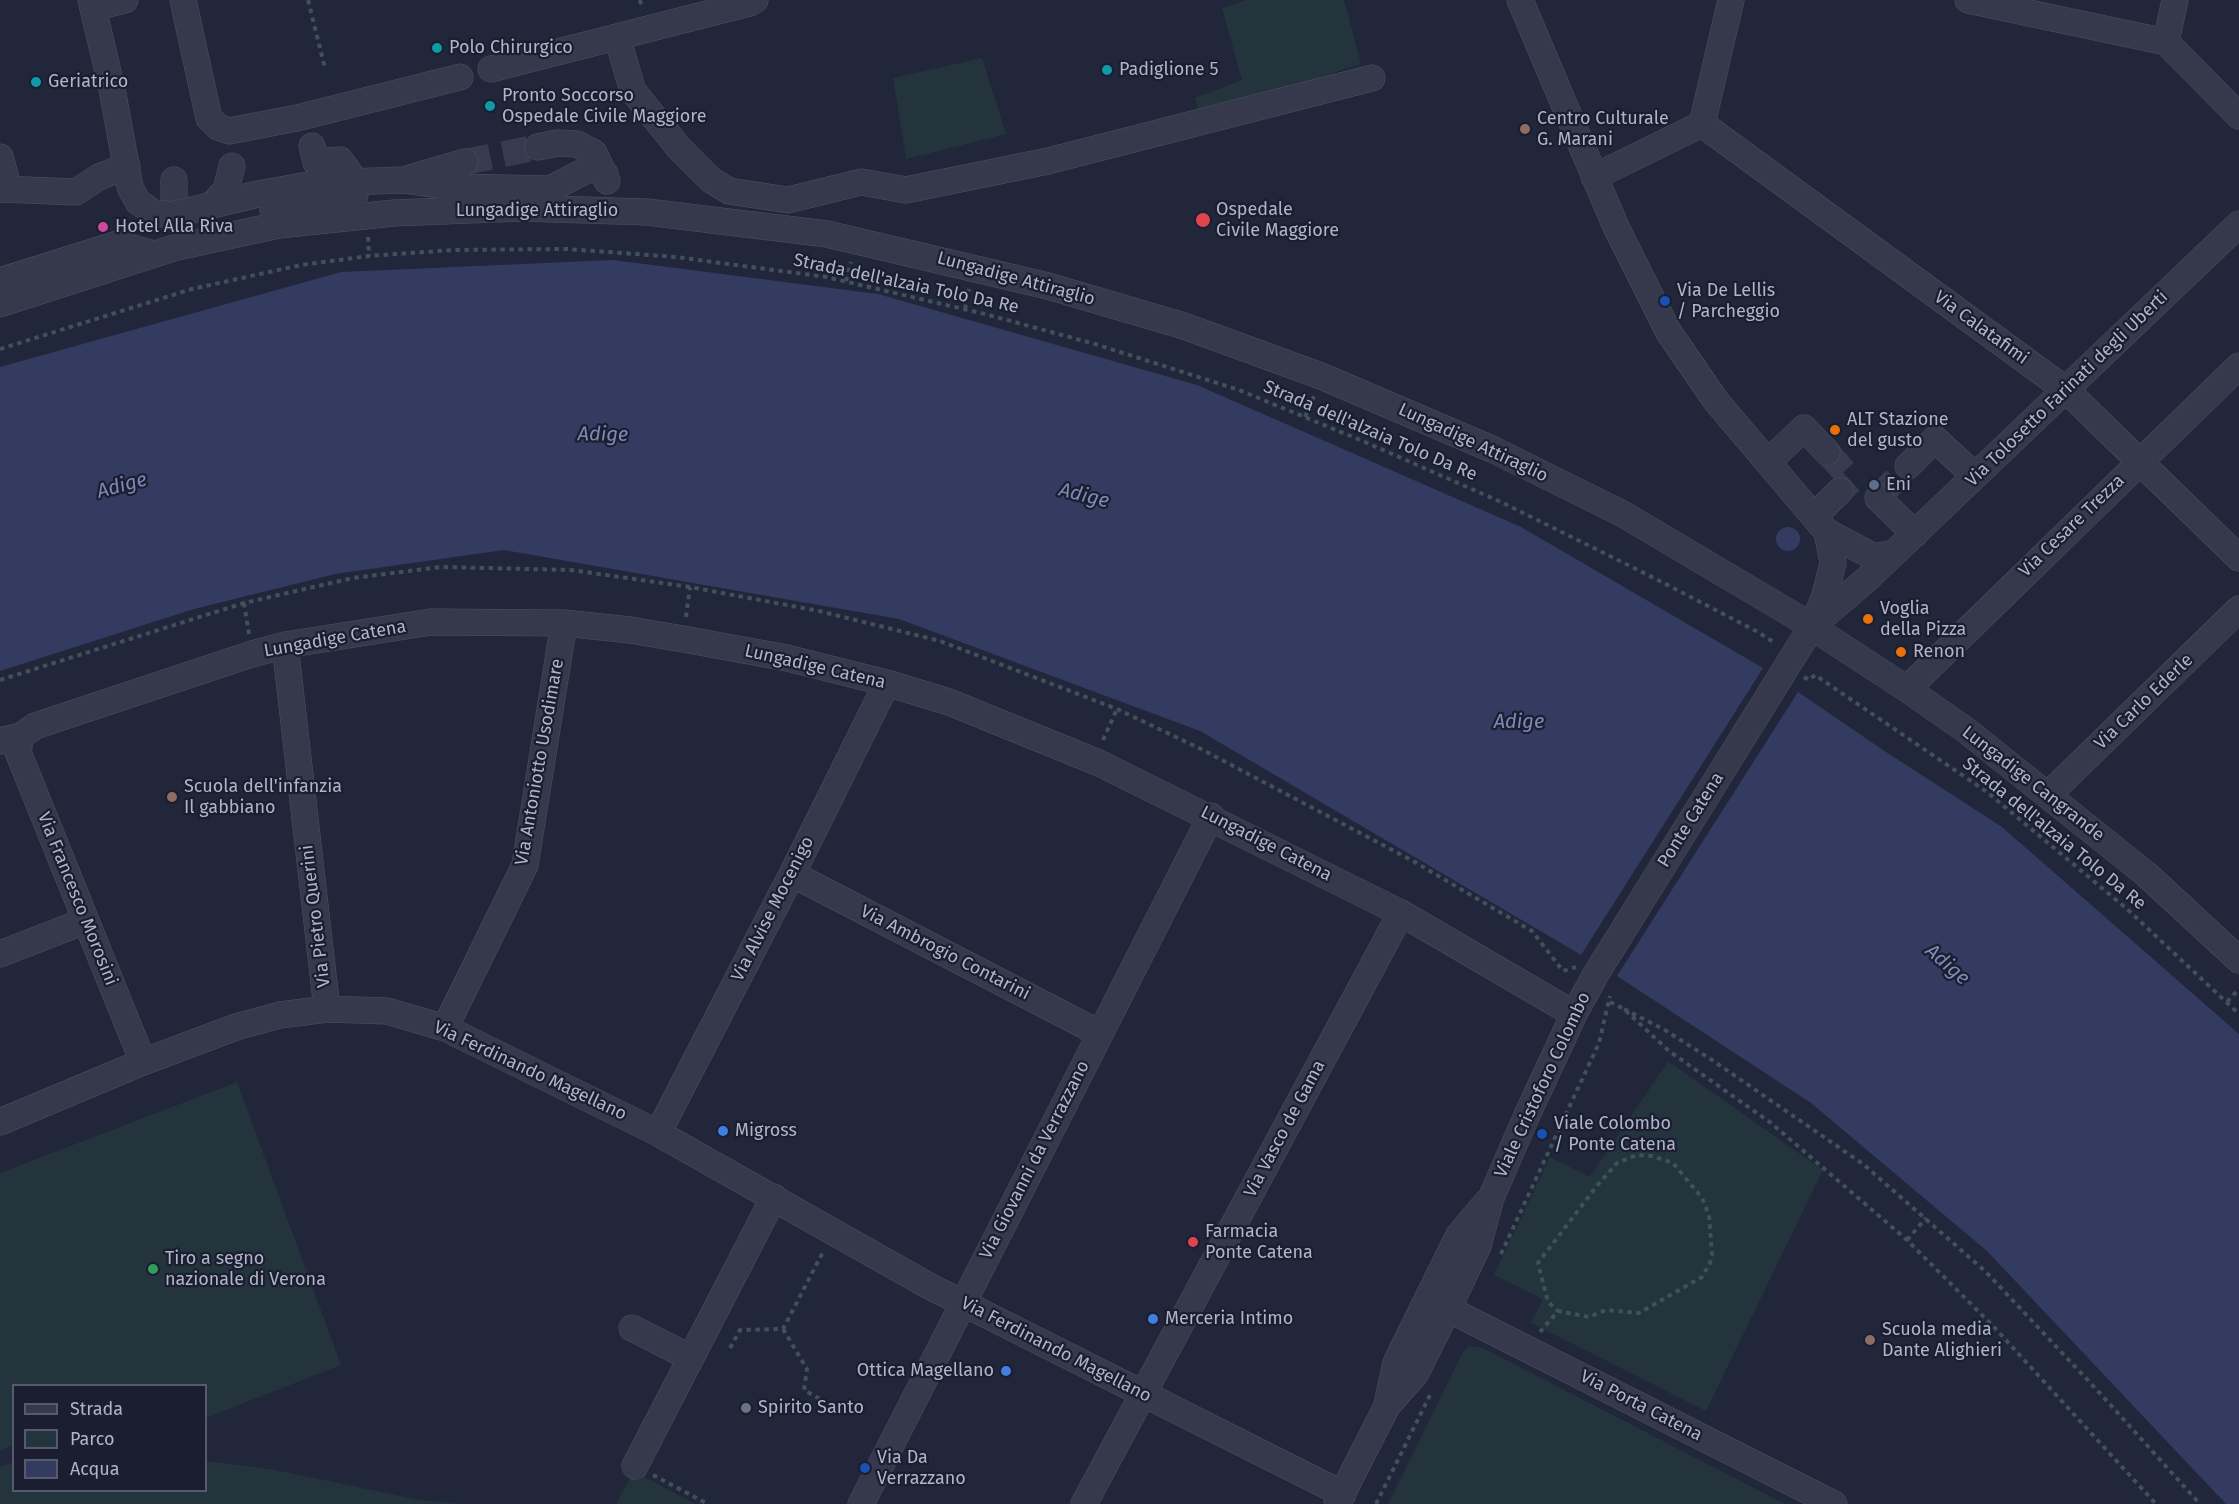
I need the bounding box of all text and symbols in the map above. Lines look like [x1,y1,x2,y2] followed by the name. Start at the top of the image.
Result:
[449,37,573,59] place label: Polo Chirurgico
[430,41,444,55] marker: Polo Chirurgico
[1119,59,1218,81] place label: Padiglione 5
[1100,63,1114,77] marker: Padiglione 5
[48,71,128,93] place label: Geriatrico
[29,75,43,89] marker: Geriatrico
[502,85,706,128] place label: Pronto Soccorso Ospedale Civile Maggiore
[483,99,497,113] marker: Pronto Soccorso Ospedale Civile Maggiore
[1537,108,1669,150] place label: Centro Culturale G. Marani
[1518,122,1532,136] marker: Centro Culturale G. Marani
[1216,199,1339,242] place label: Ospedale Civile Maggiore
[456,200,618,222] street label: Lungadige Attiraglio
[1194,211,1212,229] marker: Ospedale Civile Maggiore
[115,216,233,238] place label: Hotel Alla Riva
[96,220,110,234] marker: Hotel Alla Riva
[935,248,1097,310] street label: Lungadige Attiraglio
[791,250,1021,318] street label: Strada dell'alzaia Tolo Da Re
[1677,280,1780,322] place label: Via De Lellis / Parcheggio
[1930,287,2032,369] street label: Via Calatafimi
[1961,287,2173,491] street label: Via Tolosetto Farinati degli Uberti
[1658,294,1672,308] marker: Via De Lellis / Parcheggio
[1260,376,1480,486] street label: Strada dell'alzaia Tolo Da Re
[1395,399,1551,487] street label: Lungadige Attiraglio
[1847,409,1949,452] place label: ALT Stazione del gusto
[577,423,629,447] water label: Adige
[1828,423,1842,437] marker: ALT Stazione del gusto
[94,468,150,504] water label: Adige
[2015,470,2129,582] street label: Via Cesare Trezza
[1886,474,1911,496] place label: Eni
[1057,478,1111,514] water label: Adige
[1867,478,1881,492] marker: Eni
[1880,598,1966,640] place label: Voglia della Pizza
[1861,612,1875,626] marker: Voglia della Pizza
[262,616,408,662] street label: Lungadige Catena
[742,640,888,694] street label: Lungadige Catena
[1913,641,1965,663] place label: Renon
[1894,645,1908,659] marker: Renon
[2090,650,2198,754] street label: Via Carlo Ederle
[511,657,569,867] street label: Via Antoniotto Usodimare
[1494,710,1544,734] water label: Adige
[1957,722,2109,846] street label: Lungadige Cangrande
[1958,753,2150,915] street label: Strada dell'alzaia Tolo Da Re
[1653,769,1729,871] street label: Ponte Catena
[184,776,342,818] place label: Scuola dell'infanzia Il gabbiano
[165,790,179,804] marker: Scuola dell'infanzia Il gabbiano
[1197,802,1335,886] street label: Lungadige Catena
[32,809,122,989] street label: Via Francesco Morosini
[727,833,819,985] street label: Via Alvise Mocenigo
[297,843,335,989] street label: Via Pietro Querini
[857,901,1033,1005] street label: Via Ambrogio Contarini
[1920,939,1974,991] water label: Adige
[1491,989,1595,1181] street label: Viale Cristoforo Colombo
[430,1017,630,1125] street label: Via Ferdinando Magellano
[975,1057,1095,1263] street label: Via Giovanni da Verrazzano
[1240,1057,1330,1201] street label: Via Vasco de Gama
[1554,1113,1676,1156] place label: Viale Colombo / Ponte Catena
[735,1120,797,1142] place label: Migross
[716,1124,730,1138] marker: Migross
[1535,1127,1549,1141] marker: Viale Colombo / Ponte Catena
[1205,1221,1313,1264] place label: Farmacia Ponte Catena
[1186,1235,1200,1249] marker: Farmacia Ponte Catena
[165,1248,326,1290] place label: Tiro a segno nazionale di Verona
[146,1262,160,1276] marker: Tiro a segno nazionale di Verona
[957,1293,1155,1407] street label: Via Ferdinando Magellano
[1165,1308,1293,1330] place label: Merceria Intimo
[1146,1312,1160,1326] marker: Merceria Intimo
[1882,1319,2002,1362] place label: Scuola media Dante Alighieri
[1863,1333,1877,1347] marker: Scuola media Dante Alighieri
[857,1360,994,1382] place label: Ottica Magellano
[999,1364,1013,1378] marker: Ottica Magellano
[1576,1366,1706,1446] street label: Via Porta Catena
[12,1384,207,1492] legend
[758,1397,864,1419] place label: Spirito Santo
[70,1398,123,1420] text: Strada
[739,1401,753,1415] marker: Spirito Santo
[70,1428,114,1450] text: Parco
[877,1447,966,1490] place label: Via Da Verrazzano
[70,1458,120,1480] text: Acqua
[858,1461,872,1475] marker: Via Da Verrazzano

